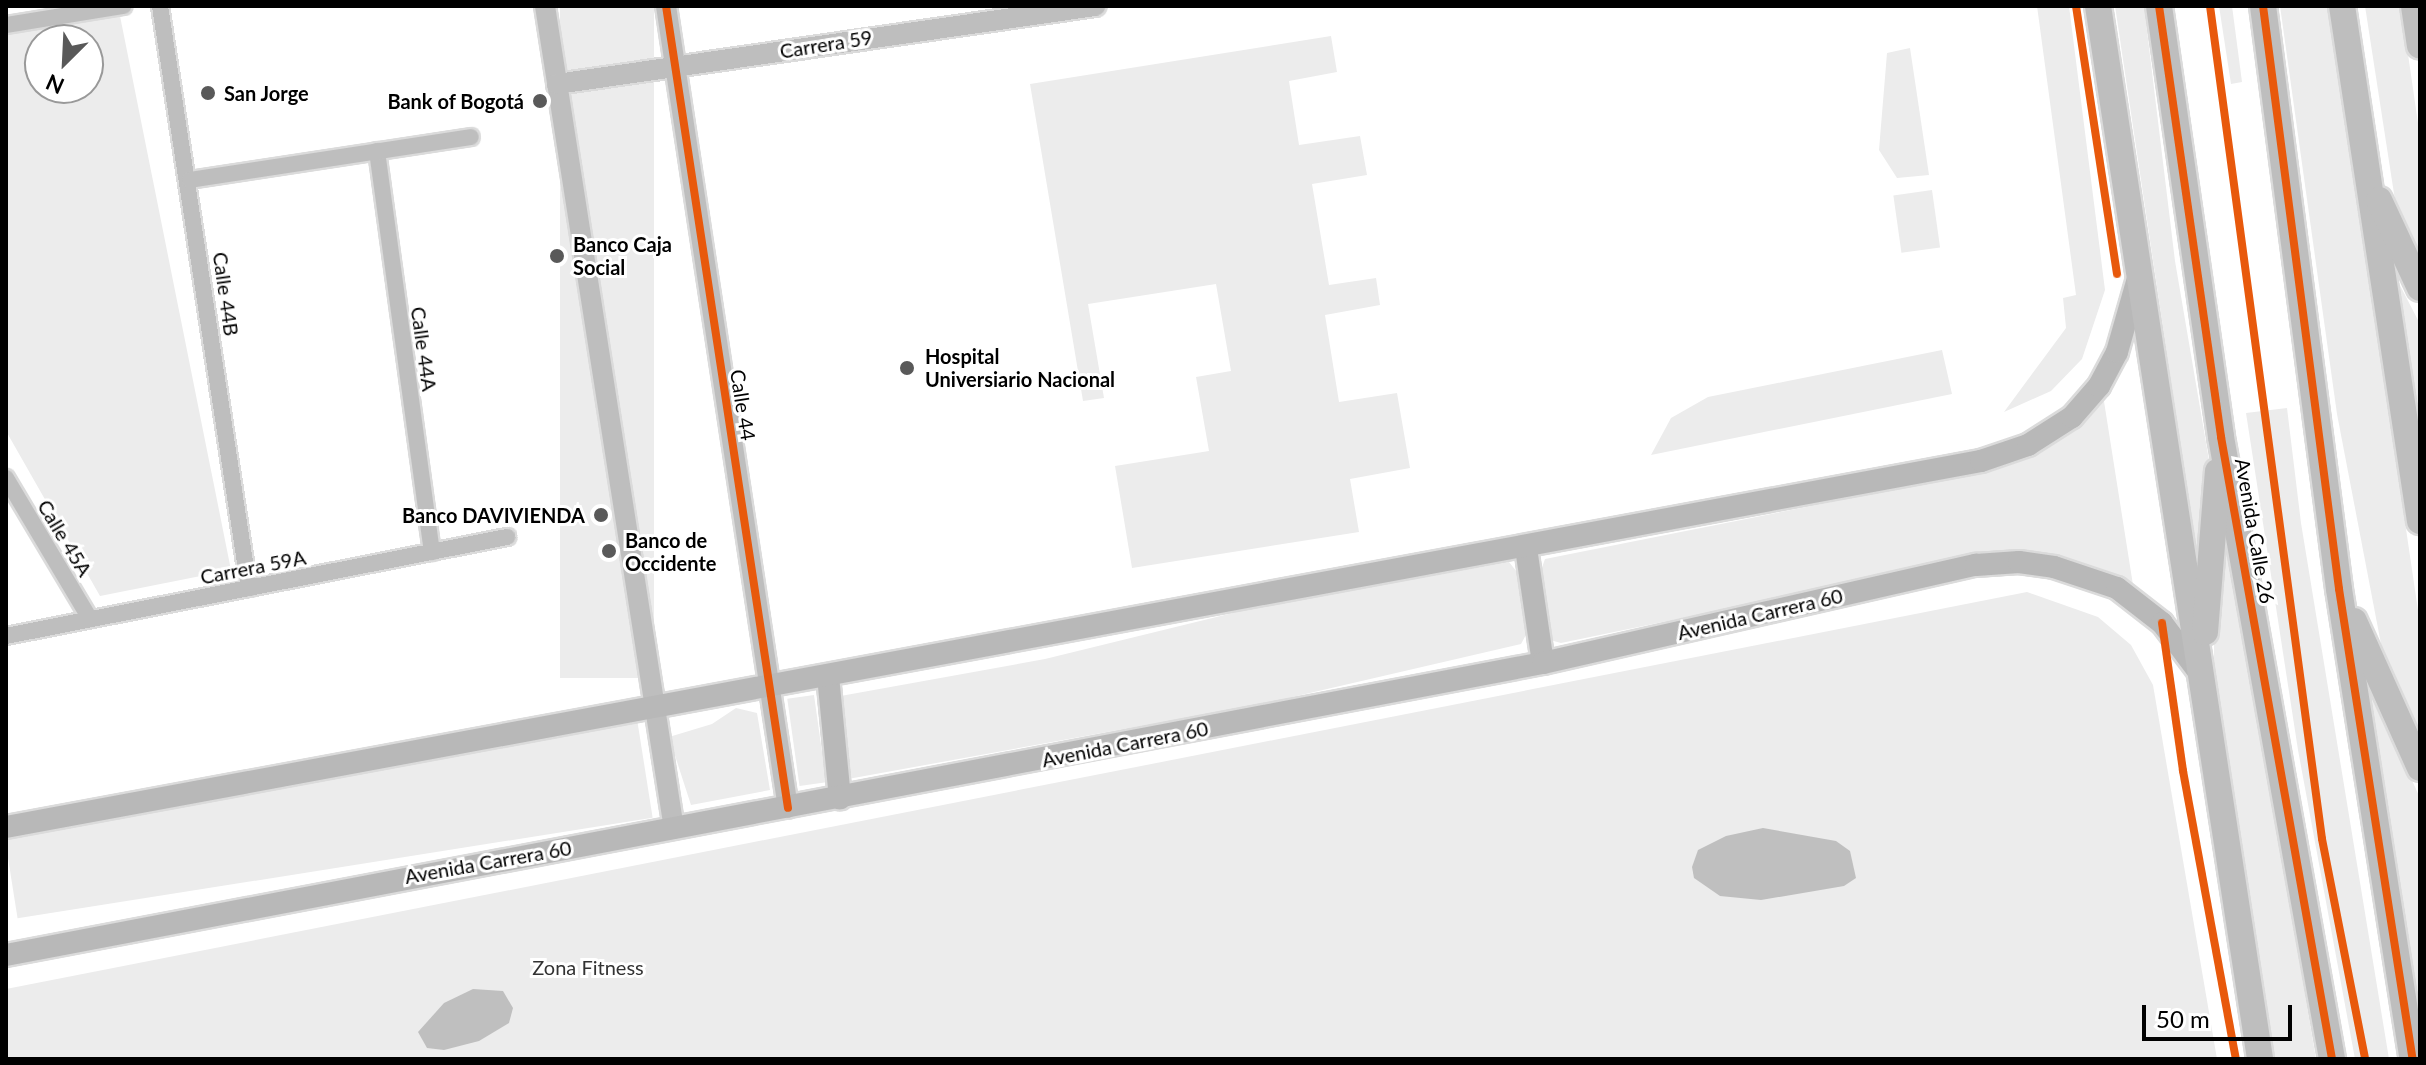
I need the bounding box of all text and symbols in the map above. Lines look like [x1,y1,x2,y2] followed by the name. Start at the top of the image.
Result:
[24,24,104,104] north arrow
[778,25,874,63] street label: Carrera 59
[42,69,68,100] text: N
[224,81,309,105] place label: San Jorge
[199,84,217,102] marker: San Jorge
[387,89,524,113] place label: Bank of Bogotá
[531,92,549,110] marker: Bank of Bogotá
[573,232,672,279] place label: Banco Caja Social
[548,247,566,265] marker: Banco Caja Social
[208,250,244,338] street label: Calle 44B
[406,305,442,393] street label: Calle 44A
[925,344,1115,391] place label: Hospital Universiario Nacional
[896,357,918,379] marker: Hospital Universiario Nacional
[726,368,760,442] street label: Calle 44
[2230,456,2280,606] street label: Avenida Calle 26
[33,495,97,581] street label: Calle 45A
[402,503,585,527] place label: Banco DAVIVIENDA
[592,506,610,524] marker: Banco DAVIVIENDA
[625,528,716,575] place label: Banco de Occidente
[600,542,618,560] marker: Banco de Occidente
[198,545,308,589] street label: Carrera 59A
[1675,583,1845,645] street label: Avenida Carrera 60
[1040,716,1210,772] street label: Avenida Carrera 60
[403,836,573,888] street label: Avenida Carrera 60
[532,955,644,979] park label: Zona Fitness
[2146,989,2296,1039] scale bar
[2156,1004,2210,1033] text: 50 m

